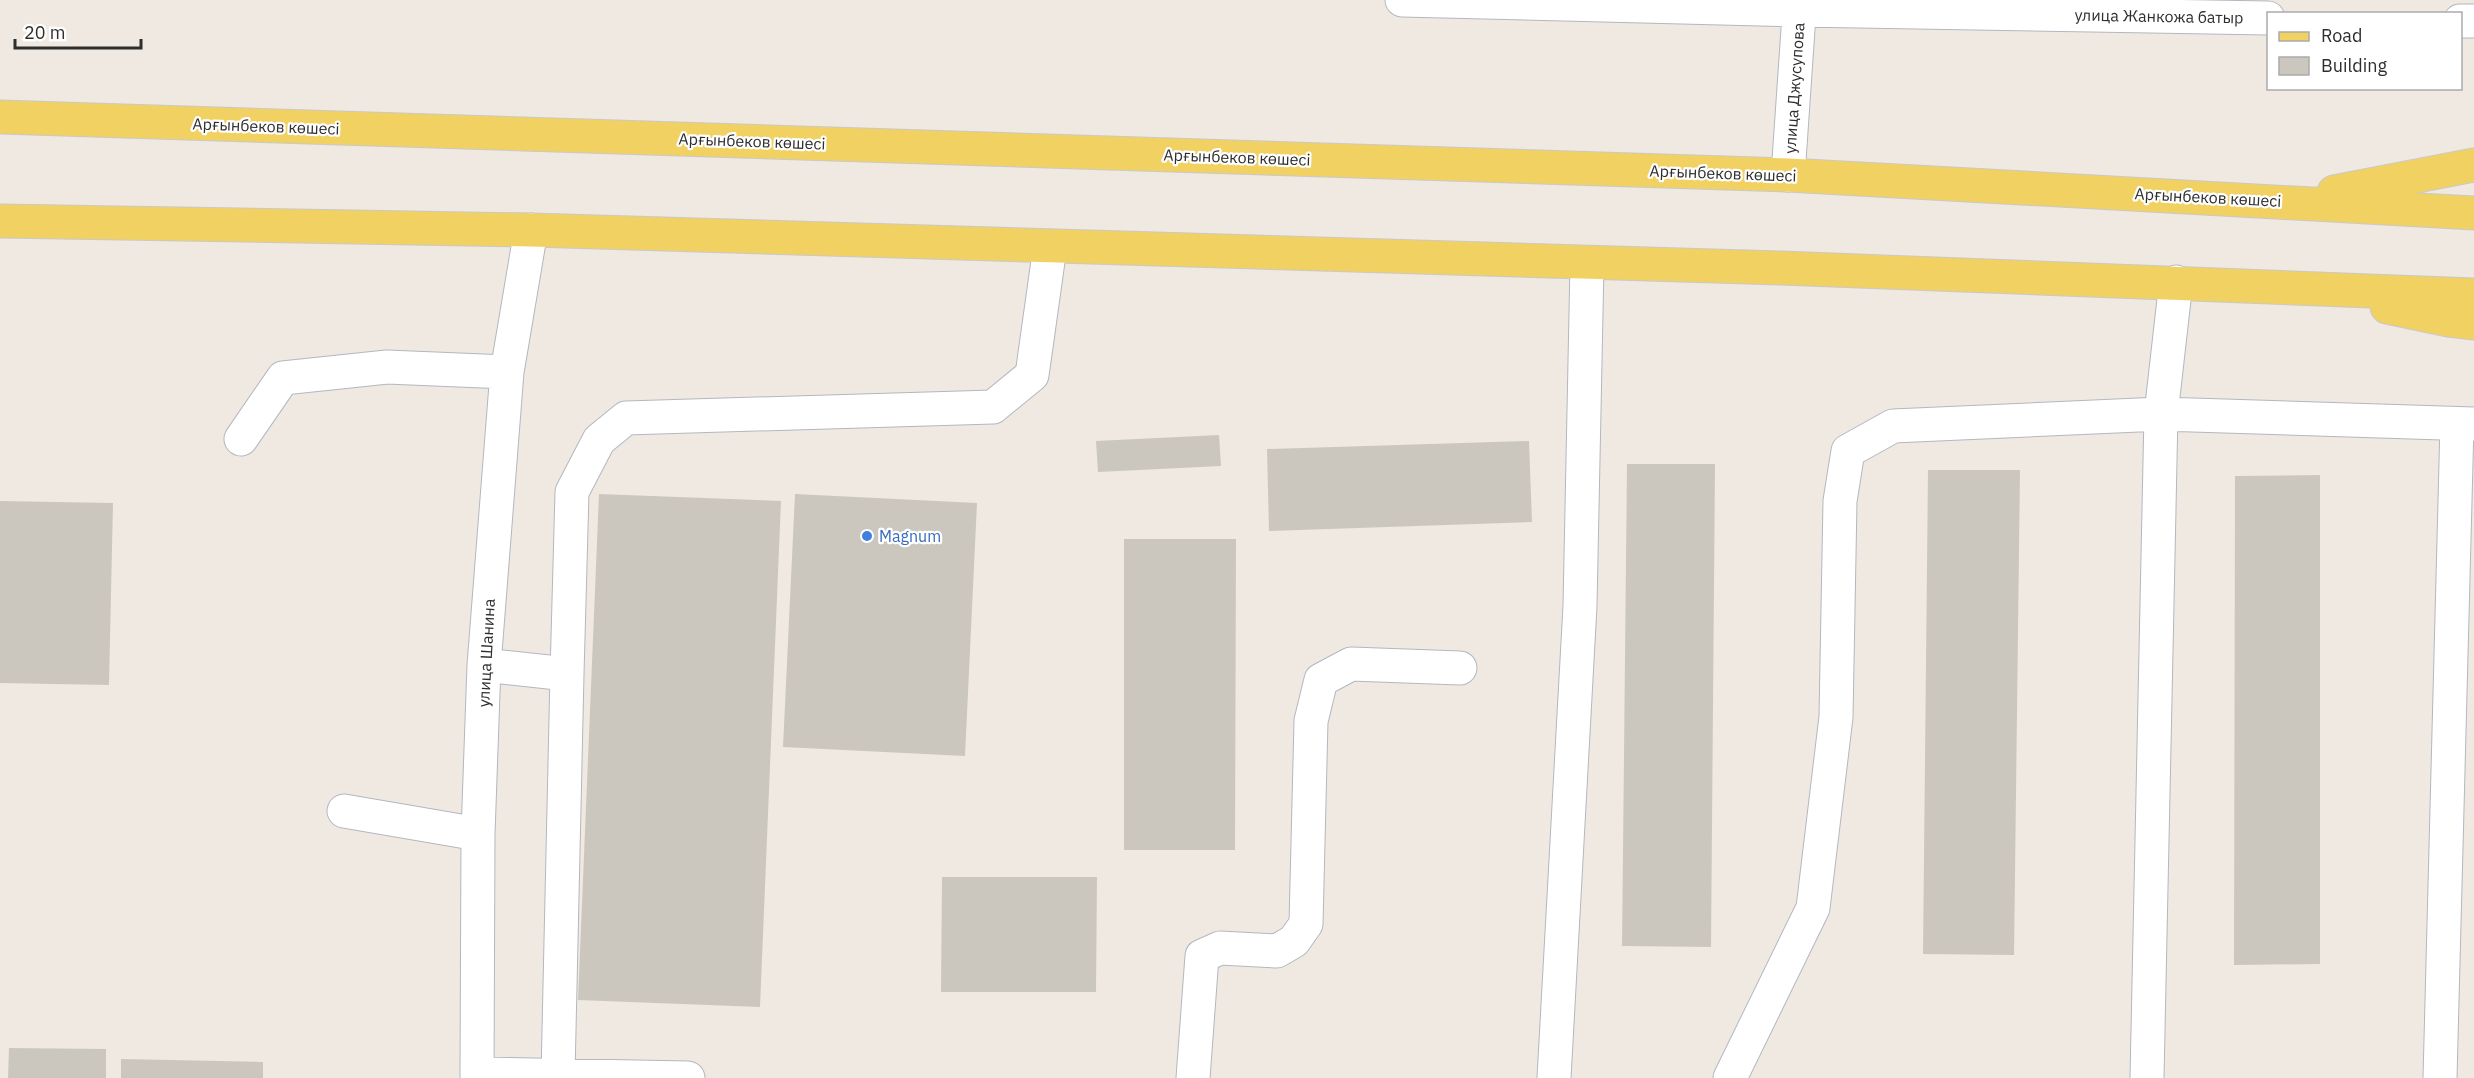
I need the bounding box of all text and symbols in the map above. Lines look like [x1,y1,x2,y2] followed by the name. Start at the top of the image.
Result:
[2074,5,2244,27] street label: улица Жанкожа батыр
[15,12,141,50] scale bar
[2267,12,2462,90] legend
[24,21,66,44] text: 20 m
[1779,21,1809,154] street label: улица Джусупова
[2321,24,2362,47] text: Road
[2321,54,2388,77] text: Building
[192,113,340,139] street label: Арғынбеков көшесі
[678,128,826,154] street label: Арғынбеков көшесі
[1163,144,1311,170] street label: Арғынбеков көшесі
[1649,160,1797,186] street label: Арғынбеков көшесі
[2134,183,2282,211] street label: Арғынбеков көшесі
[879,526,941,546] place label: Magnum
[860,529,874,543] marker: Magnum
[473,598,499,708] street label: улица Шанина

